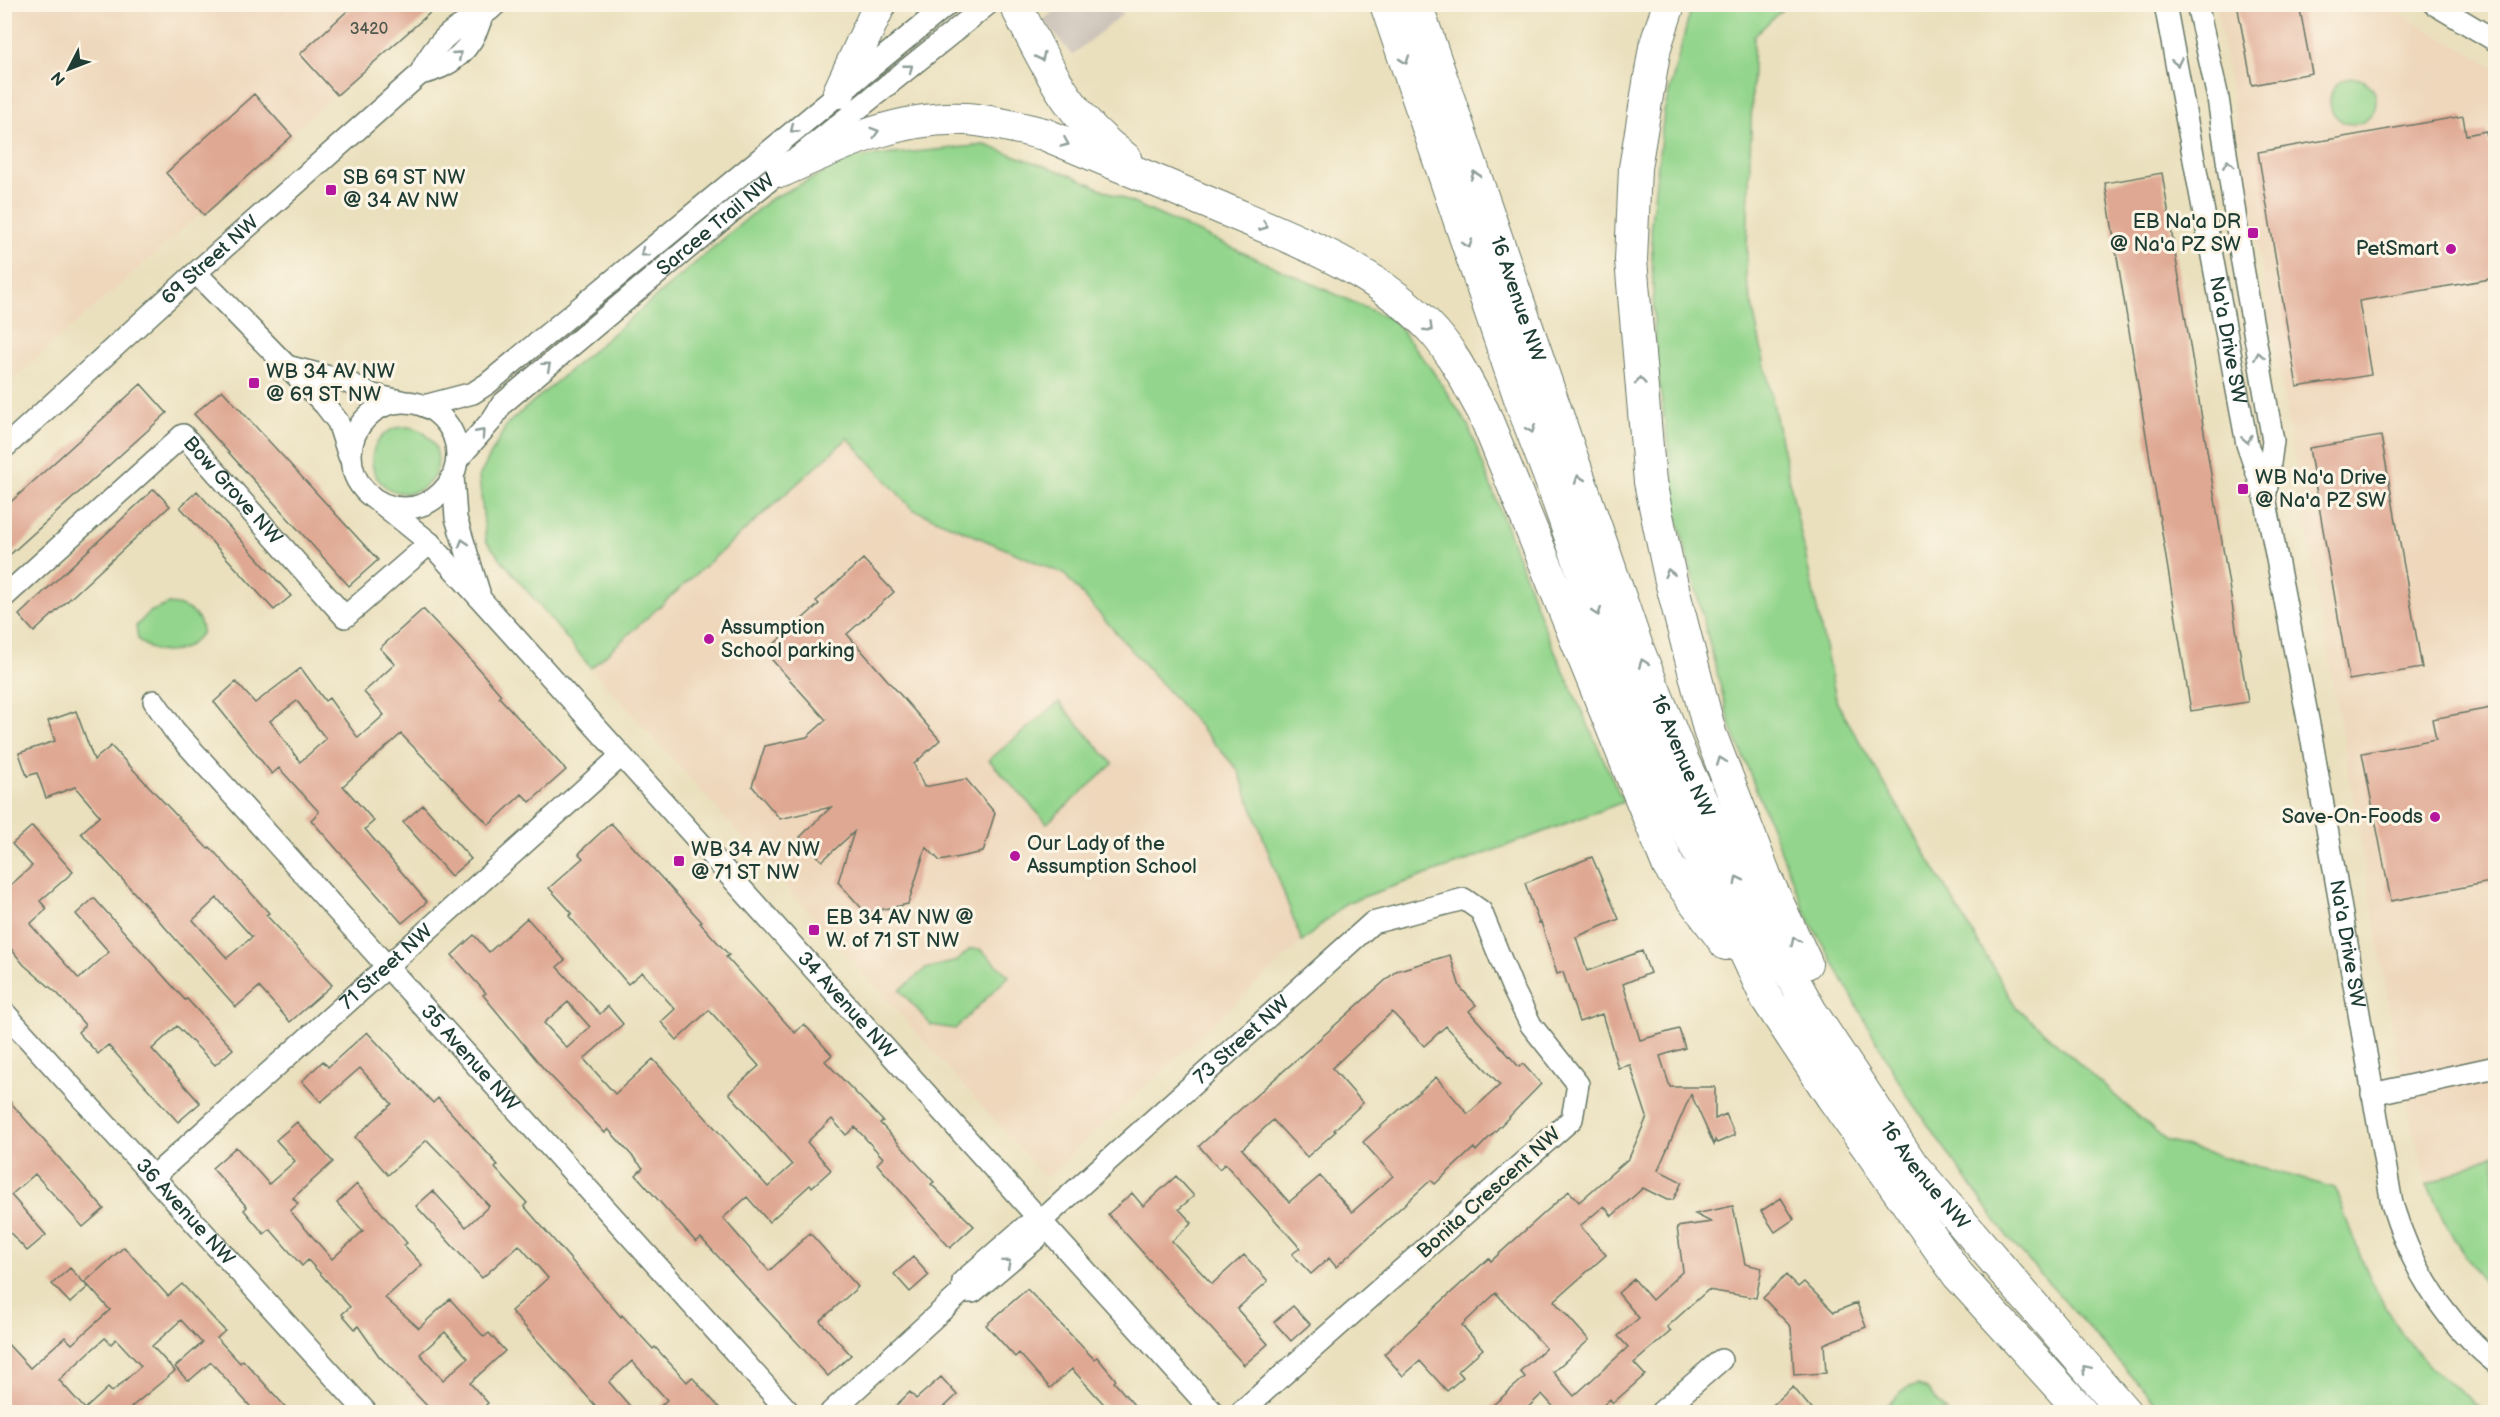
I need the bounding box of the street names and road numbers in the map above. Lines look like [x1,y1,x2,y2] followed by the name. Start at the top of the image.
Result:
[652,169,780,281] street label: Sarcee Trail NW
[157,210,264,310] street label: 69 Street NW
[1485,233,1550,365] street label: 16 Avenue NW
[2204,274,2251,406] street label: Na'a Drive SW
[178,432,287,550] street label: Bow Grove NW
[1645,691,1720,821] street label: 16 Avenue NW
[2324,878,2370,1010] street label: Na'a Drive SW
[335,919,438,1015] street label: 71 Street NW
[792,947,901,1064] street label: 34 Avenue NW
[1189,991,1295,1090] street label: 73 Street NW
[416,1000,524,1116] street label: 35 Avenue NW
[1875,1117,1974,1235] street label: 16 Avenue NW
[1412,1122,1566,1264] street label: Bonita Crescent NW
[131,1154,240,1271] street label: 36 Avenue NW

